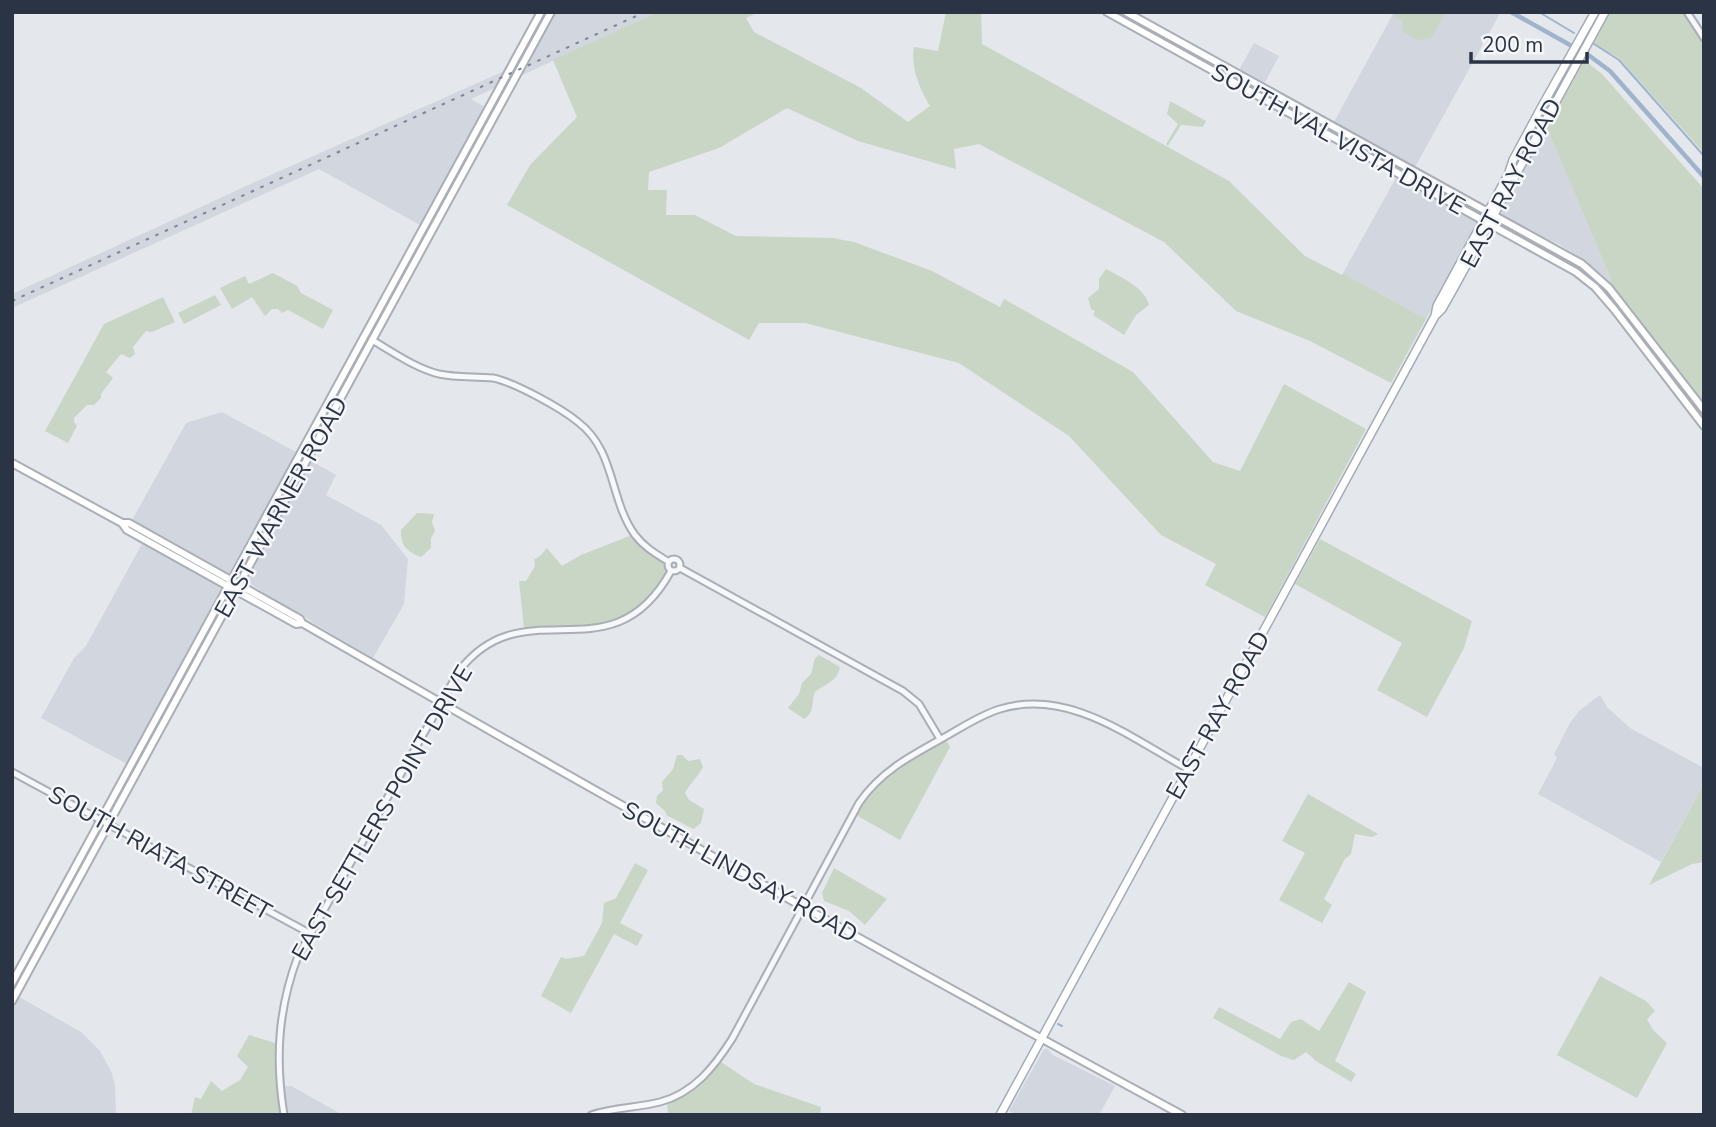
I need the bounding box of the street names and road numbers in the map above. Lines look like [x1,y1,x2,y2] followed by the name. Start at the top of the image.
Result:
[1205,56,1471,222] street label: SOUTH VAL VISTA DRIVE
[1453,93,1569,273] street label: EAST RAY ROAD
[207,391,355,623] street label: EAST WARNER ROAD
[1159,625,1277,805] street label: EAST RAY ROAD
[284,659,480,967] street label: EAST SETTLERS POINT DRIVE
[43,778,278,928] street label: SOUTH RIATA STREET
[616,794,864,950] street label: SOUTH LINDSAY ROAD

